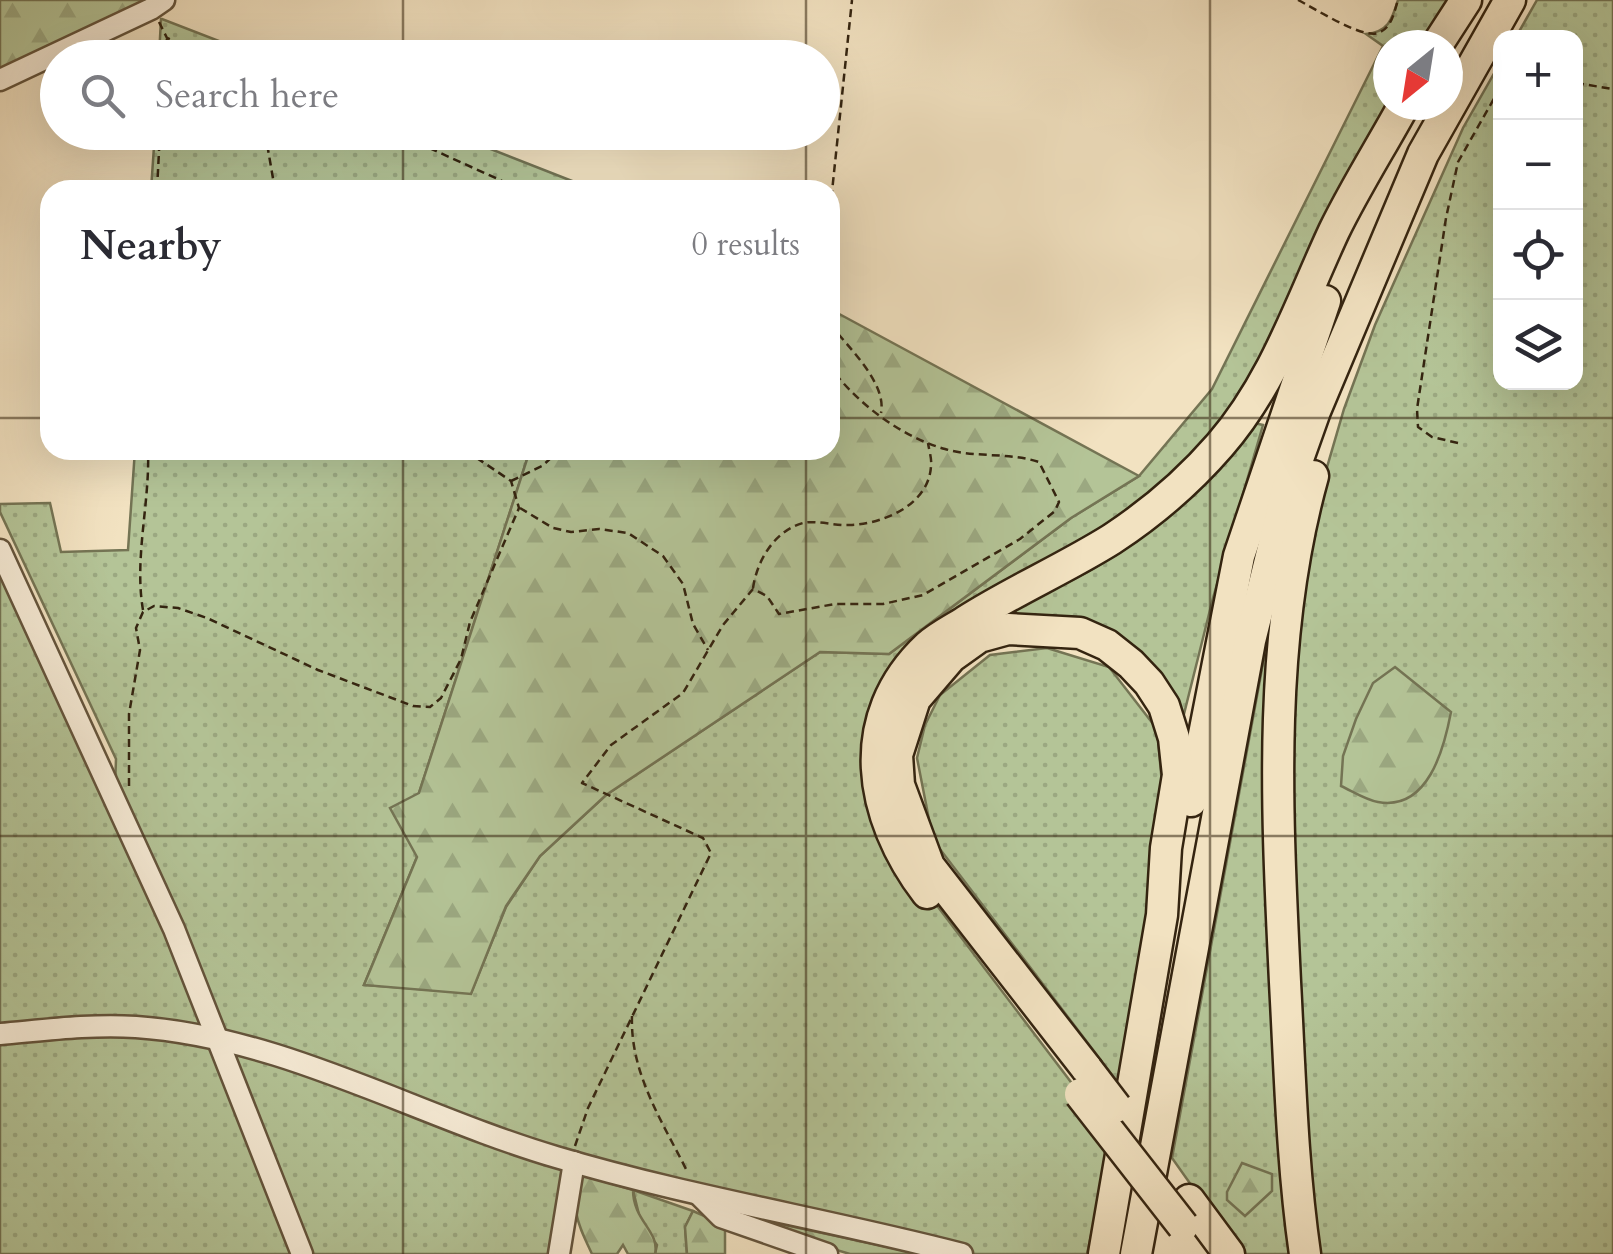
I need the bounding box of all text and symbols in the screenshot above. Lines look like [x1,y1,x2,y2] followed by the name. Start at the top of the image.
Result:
[1373,30,1463,120] north arrow
[1493,30,1583,390] map controls
[1493,30,1583,120] button: +
[40,40,840,150] search box
[75,68,130,123] icon: search
[155,69,339,121] text: Search here
[1493,120,1583,210] button: −
[1493,210,1583,300] button: locate
[80,217,222,274] text: Nearby
[692,223,800,267] text: 0 results
[1493,300,1583,390] button: layers

